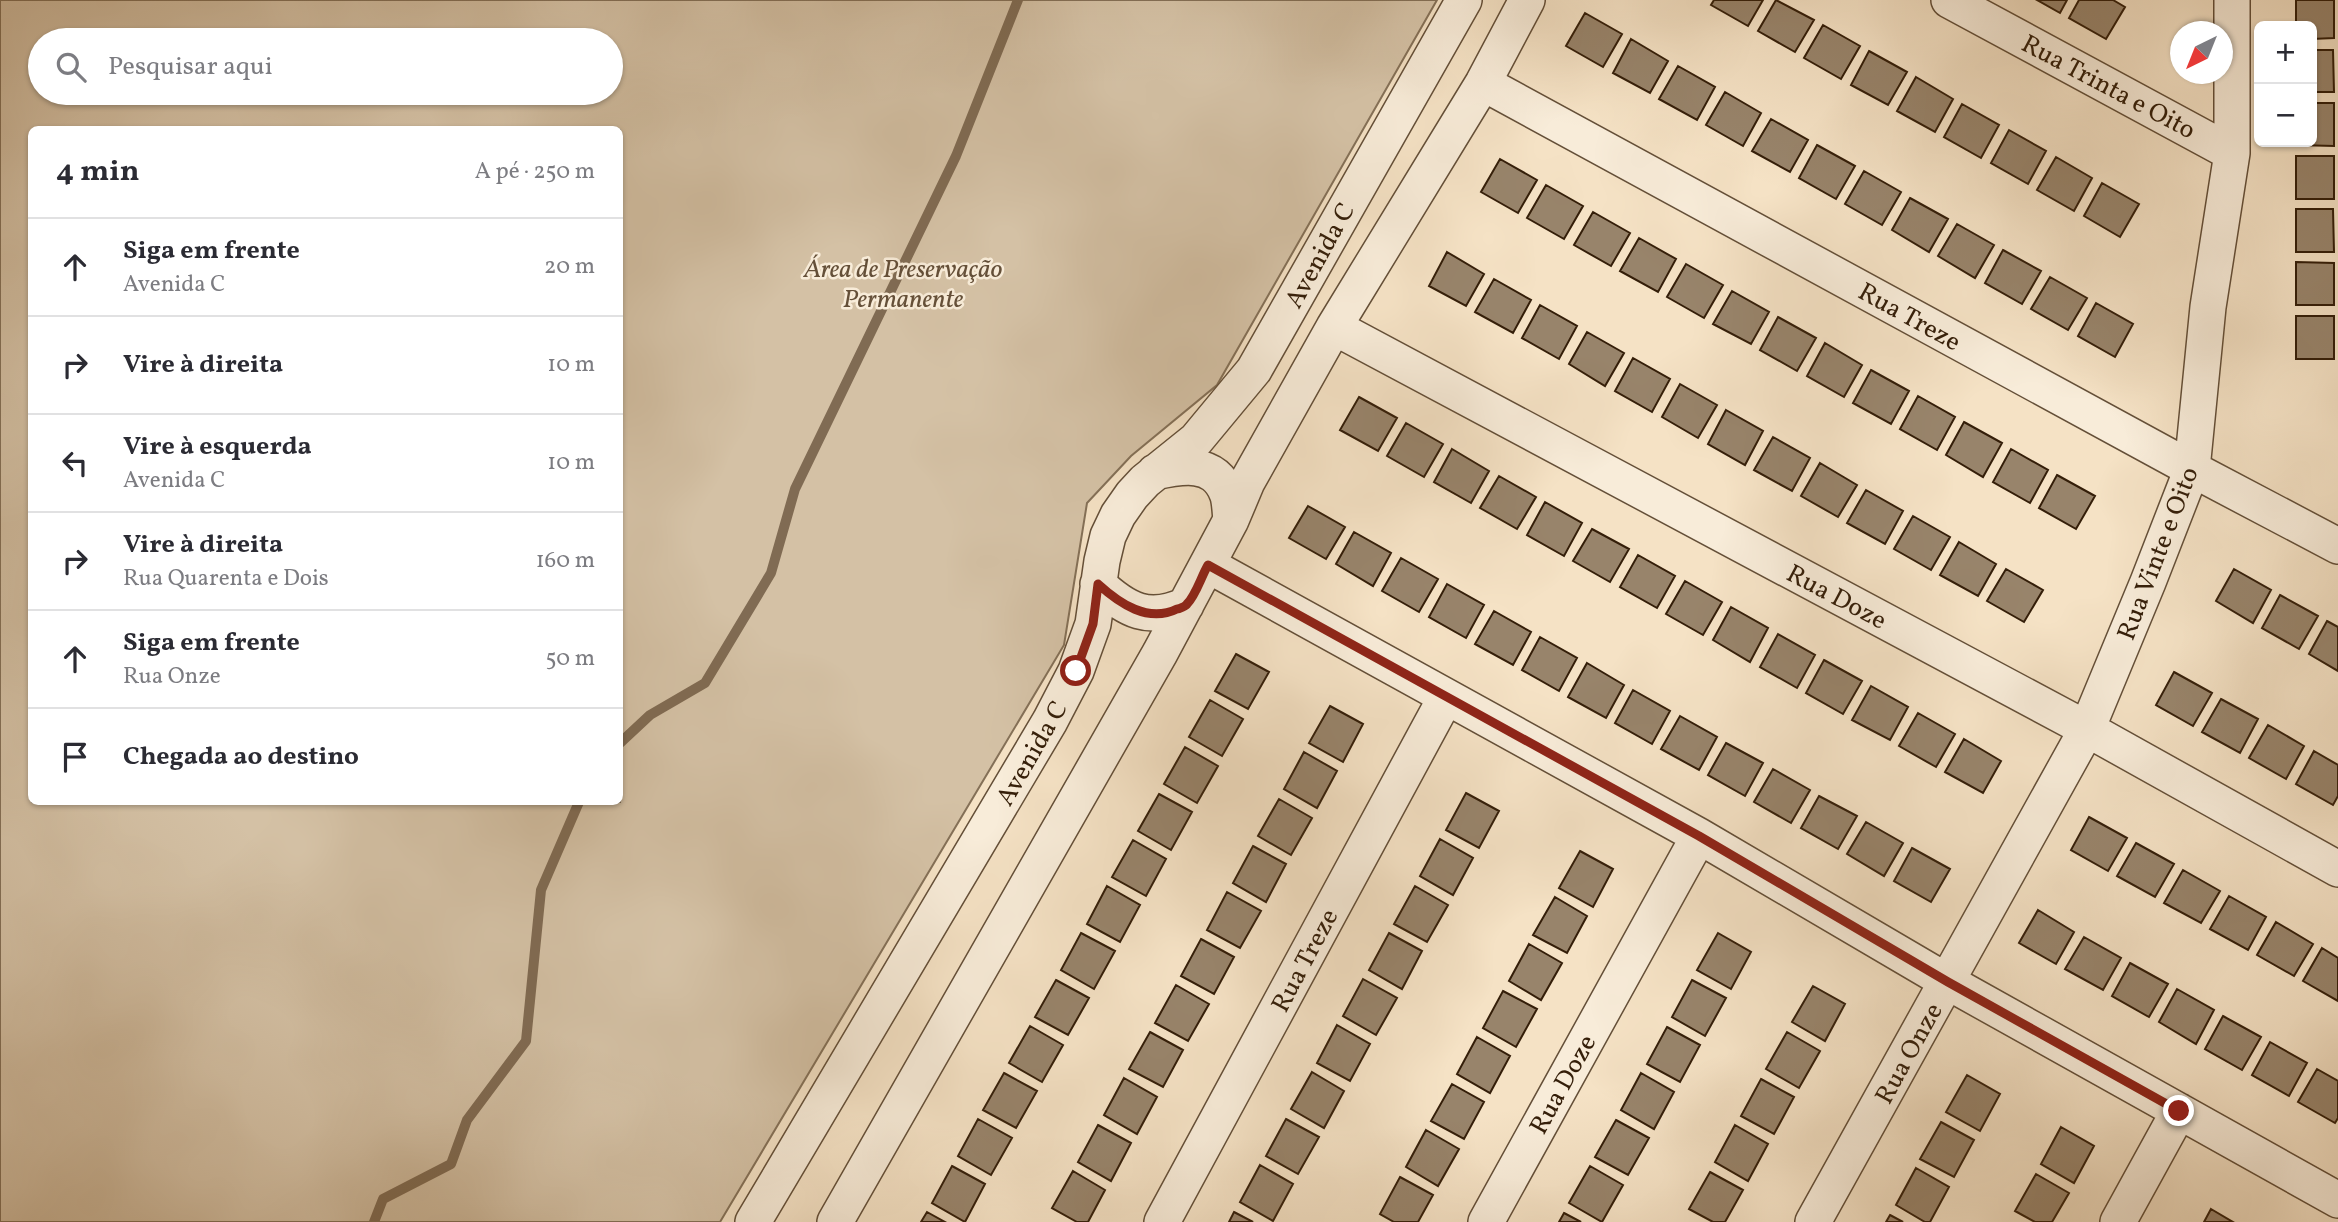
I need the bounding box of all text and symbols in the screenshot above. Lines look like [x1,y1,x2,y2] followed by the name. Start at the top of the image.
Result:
[2170,21,2233,84] north arrow
[2254,21,2317,147] map controls
[2254,21,2317,84] button: +
[2015,27,2202,149] street label: Rua Trinta e Oito
[28,28,623,105] search box
[52,48,90,86] icon: search
[108,49,273,85] text: Pesquisar aqui
[2254,84,2317,147] button: −
[56,151,140,193] text: 4 min
[475,156,595,188] text: A pé · 250 m
[1277,197,1365,315] street label: Avenida C
[123,233,300,269] text: Siga em frente
[56,248,94,286] icon: ahead
[544,251,595,283] text: 20 m
[803,252,1003,318] park label: Área de Preservação Permanente
[123,269,225,301] text: Avenida C
[1851,275,1967,361] street label: Rua Treze
[56,346,94,384] icon: right
[123,347,283,383] text: Vire à direita
[547,349,595,381] text: 10 m
[123,429,312,465] text: Vire à esquerda
[56,444,94,482] icon: left
[547,447,595,479] text: 10 m
[2109,462,2208,646] street label: Rua Vinte e Oito
[123,465,225,497] text: Avenida C
[123,527,283,563] text: Vire à direita
[56,542,94,580] icon: right
[536,545,595,577] text: 160 m
[1780,556,1893,639] street label: Rua Doze
[123,563,329,595] text: Rua Quarenta e Dois
[123,625,300,661] text: Siga em frente
[56,640,94,678] icon: ahead
[546,643,595,675] text: 50 m
[1060,655,1091,686] route start
[123,661,221,693] text: Rua Onze
[988,695,1077,813] street label: Avenida C
[56,738,94,776] icon: arrive
[123,739,359,775] text: Chegada ao destino
[1263,903,1348,1019] street label: Rua Treze
[1867,997,1952,1111] street label: Rua Onze
[1522,1029,1606,1141] street label: Rua Doze
[2163,1095,2194,1126] route end

